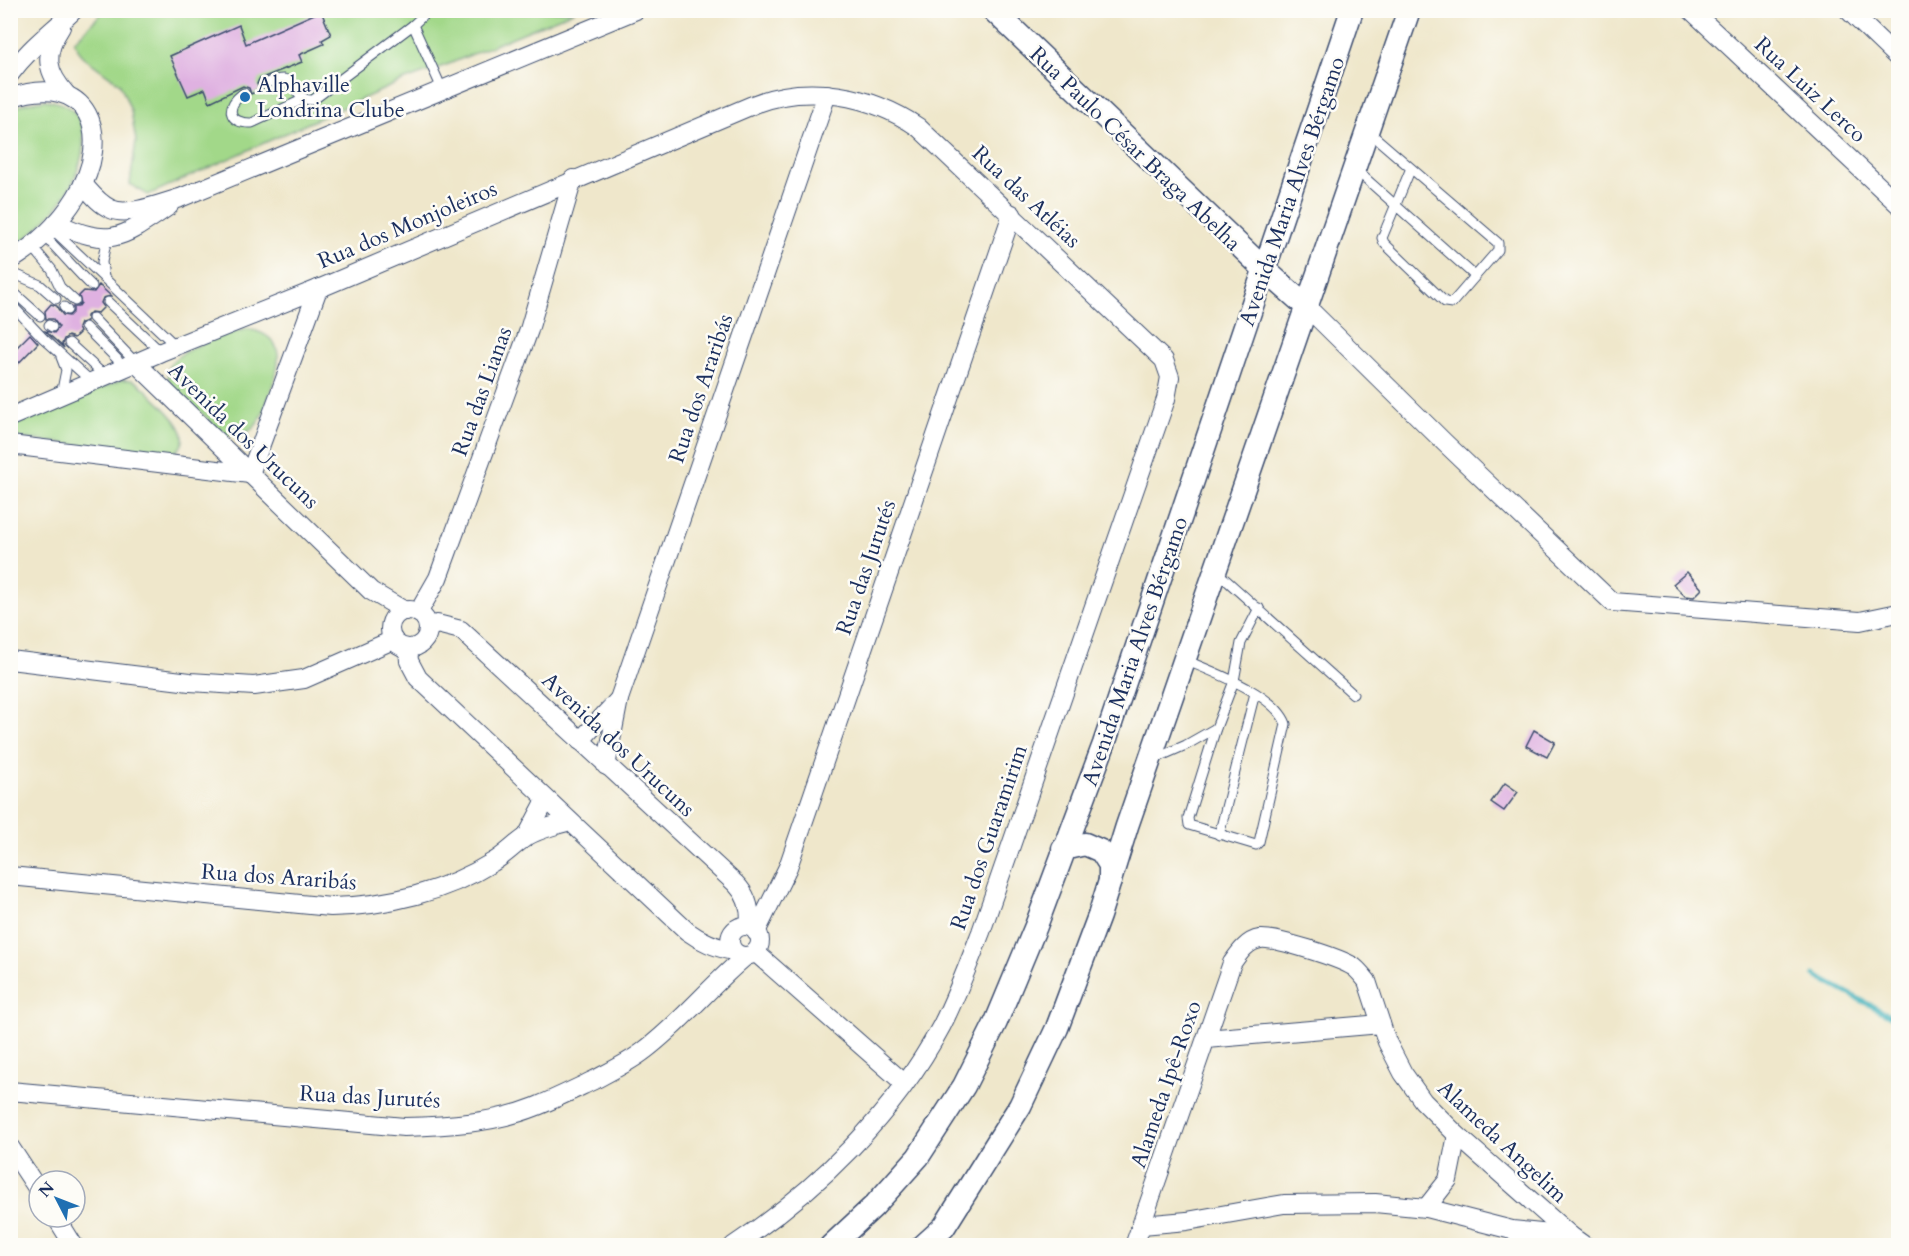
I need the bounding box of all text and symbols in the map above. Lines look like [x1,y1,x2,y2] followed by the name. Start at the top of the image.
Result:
[1748,30,1873,150] street label: Rua Luiz Lerco
[1023,40,1248,258] street label: Rua Paulo César Braga Abelha
[1232,52,1352,330] street label: Avenida Maria Alves Bérgamo
[257,70,405,125] place label: Alphaville Londrina Clube
[238,90,252,104] marker: Alphaville Londrina Clube
[965,139,1087,255] street label: Rua das Atléias
[313,174,502,276] street label: Rua dos Monjoleiros
[661,310,740,467] street label: Rua dos Araribás
[445,323,519,460] street label: Rua das Lianas
[161,356,325,516] street label: Avenida dos Urucuns
[829,496,903,639] street label: Rua das Jurutés
[1075,512,1195,790] street label: Avenida Maria Alves Bérgamo
[535,666,701,824] street label: Avenida dos Urucuns
[943,740,1035,934] street label: Rua dos Guaramirim
[200,857,358,897] street label: Rua dos Araribás
[1123,996,1209,1172] street label: Alameda Ipê-Roxo
[1431,1074,1574,1210] street label: Alameda Angelim
[299,1078,441,1116] street label: Rua das Jurutés
[27,1169,87,1229] north arrow
[34,1177,59,1202] text: N

